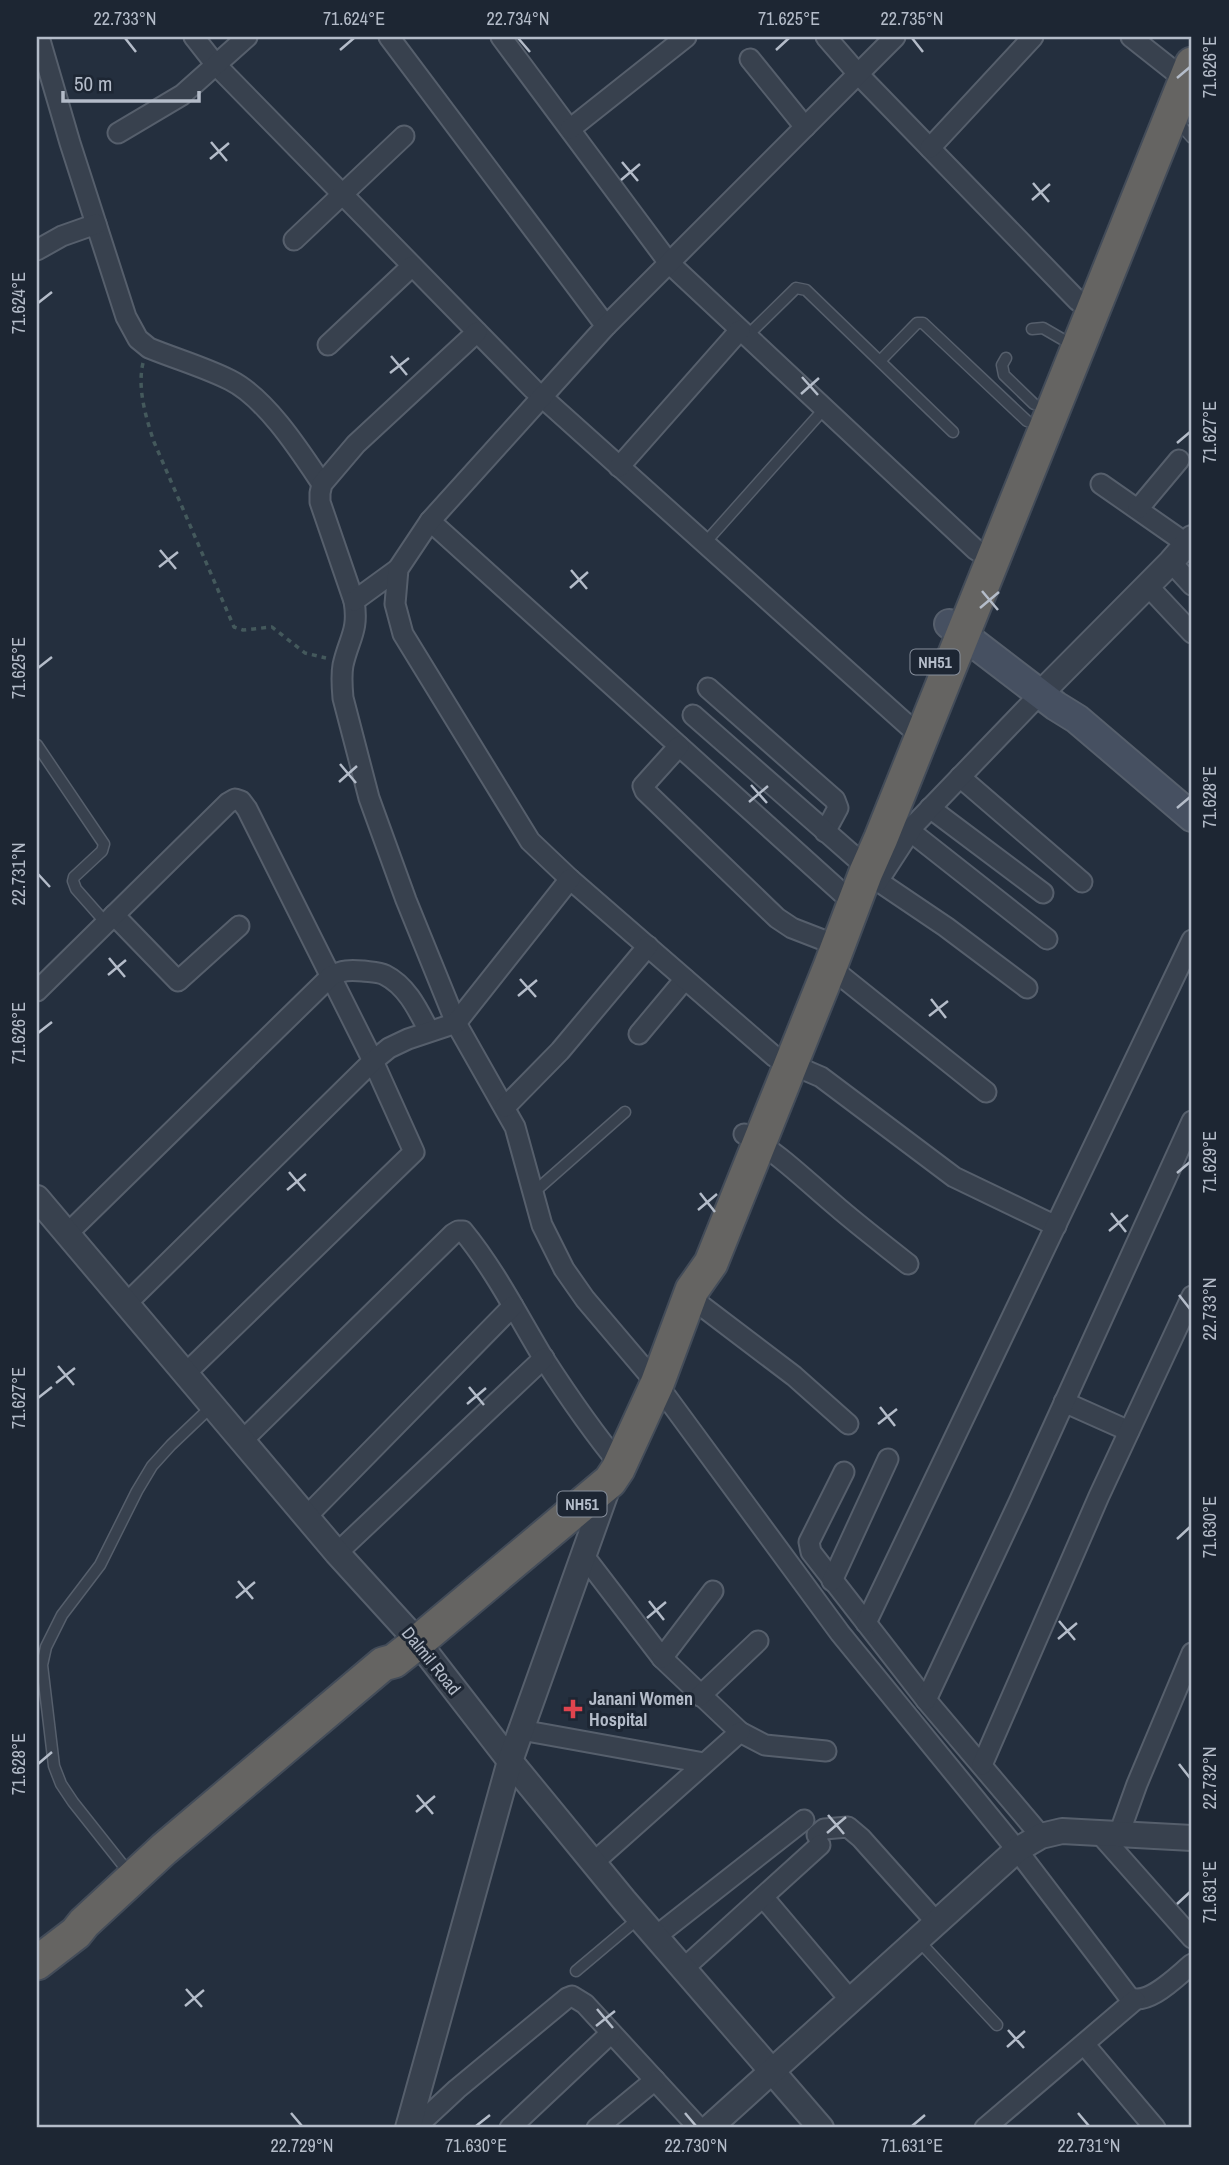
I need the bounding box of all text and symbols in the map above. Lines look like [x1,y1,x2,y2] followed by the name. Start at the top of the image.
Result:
[94,6,157,31] text: 22.733°N
[323,6,385,31] text: 71.624°E
[487,6,550,31] text: 22.734°N
[758,6,820,31] text: 71.625°E
[881,6,944,31] text: 22.735°N
[1197,36,1222,98] text: 71.626°E
[63,60,200,104] scale bar
[74,69,112,98] text: 50 m
[6,272,31,334] text: 71.624°E
[1197,401,1222,463] text: 71.627°E
[6,637,31,699] text: 71.625°E
[911,650,960,674] road number: NH51
[1197,766,1222,828] text: 71.628°E
[6,843,31,906] text: 22.731°N
[6,1002,31,1064] text: 71.626°E
[1197,1131,1222,1193] text: 71.629°E
[1197,1278,1222,1341] text: 22.733°N
[6,1367,31,1429] text: 71.627°E
[558,1492,606,1516] road number: NH51
[1197,1496,1222,1558] text: 71.630°E
[396,1621,467,1700] street label: Dalmil Road
[589,1686,693,1732] place label: Janani Women Hospital
[563,1699,583,1719] marker: Janani Women Hospital
[6,1733,31,1795] text: 71.628°E
[1197,1747,1222,1810] text: 22.732°N
[1197,1861,1222,1923] text: 71.631°E
[271,2133,334,2158] text: 22.729°N
[445,2133,507,2158] text: 71.630°E
[665,2133,728,2158] text: 22.730°N
[881,2133,943,2158] text: 71.631°E
[1058,2133,1121,2158] text: 22.731°N

